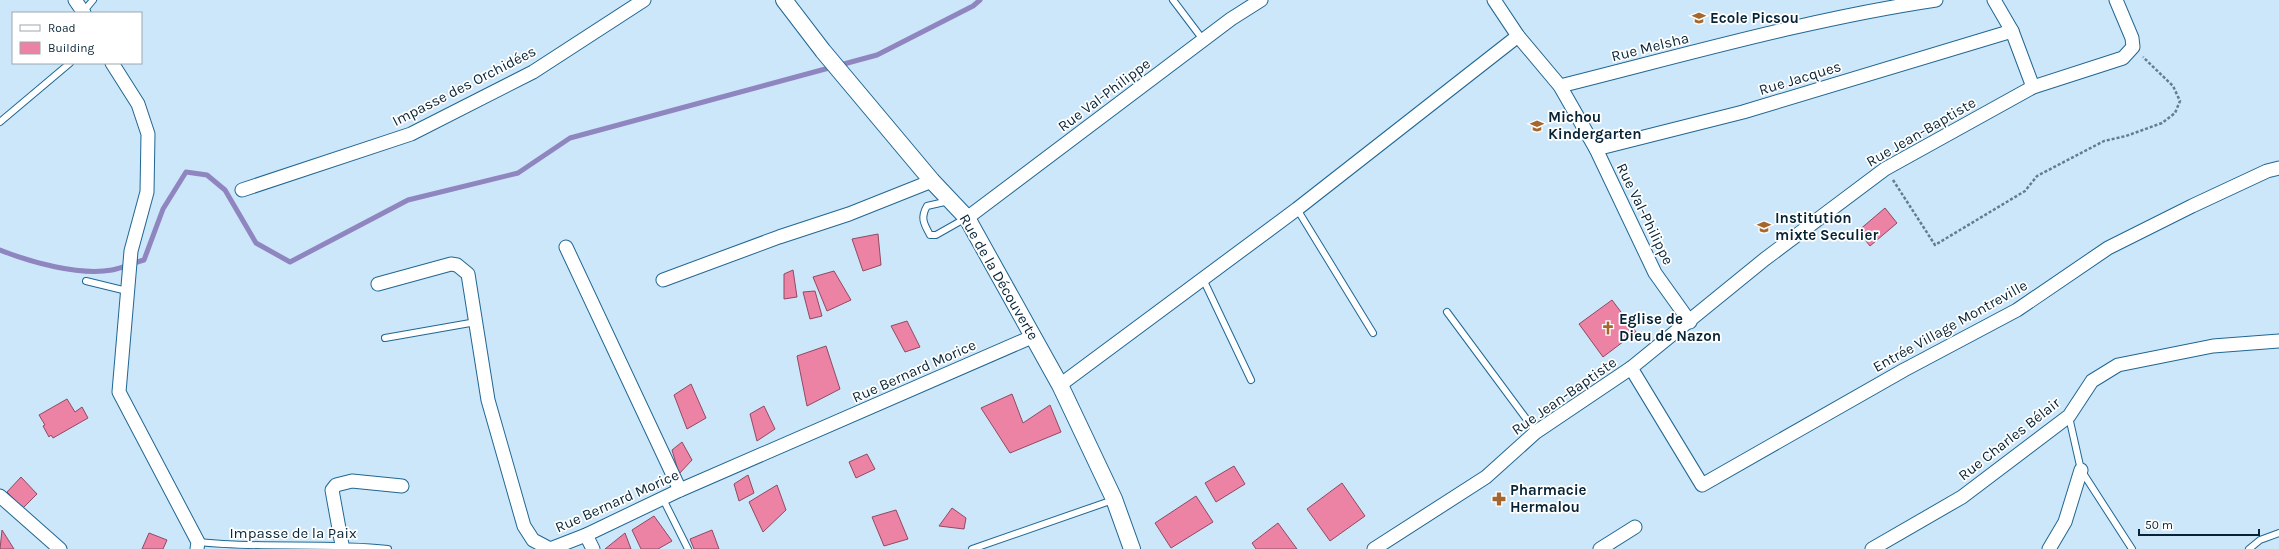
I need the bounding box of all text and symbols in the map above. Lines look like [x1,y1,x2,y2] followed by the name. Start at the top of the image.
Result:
[1710,9,1799,27] place label: Ecole Picsou
[1691,10,1707,26] school or university icon: Ecole Picsou
[12,12,142,64] legend
[48,21,76,35] text: Road
[1609,29,1691,65] street label: Rue Melsha
[48,41,95,55] text: Building
[389,42,539,130] street label: Impasse des Orchidées
[1054,54,1154,136] street label: Rue Val-Philippe
[1757,57,1843,99] street label: Rue Jacques
[1863,93,1979,171] street label: Rue Jean-Baptiste
[1548,108,1642,143] place label: Michou Kindergarten
[1529,118,1545,134] school or university icon: Michou Kindergarten
[1613,160,1677,268] street label: Rue Val-Philippe
[1775,209,1878,244] place label: Institution mixte Seculier
[956,211,1042,343] street label: Rue de la Découverte
[1756,219,1772,235] school or university icon: Institution mixte Seculier
[1870,276,2030,376] street label: Entrée Village Montreville
[1619,310,1721,345] place label: Eglise de Dieu de Nazon
[1600,320,1616,336] church icon: Eglise de Dieu de Nazon
[849,336,979,406] street label: Rue Bernard Morice
[1508,353,1620,439] street label: Rue Jean-Baptiste
[1955,393,2064,484] street label: Rue Charles Bélair
[552,466,682,536] street label: Rue Bernard Morice
[1510,481,1587,516] place label: Pharmacie Hermalou
[1491,491,1507,507] pharmacy icon: Pharmacie Hermalou
[2139,511,2259,537] scale bar
[2145,518,2173,532] text: 50 m
[229,524,357,542] street label: Impasse de la Paix

